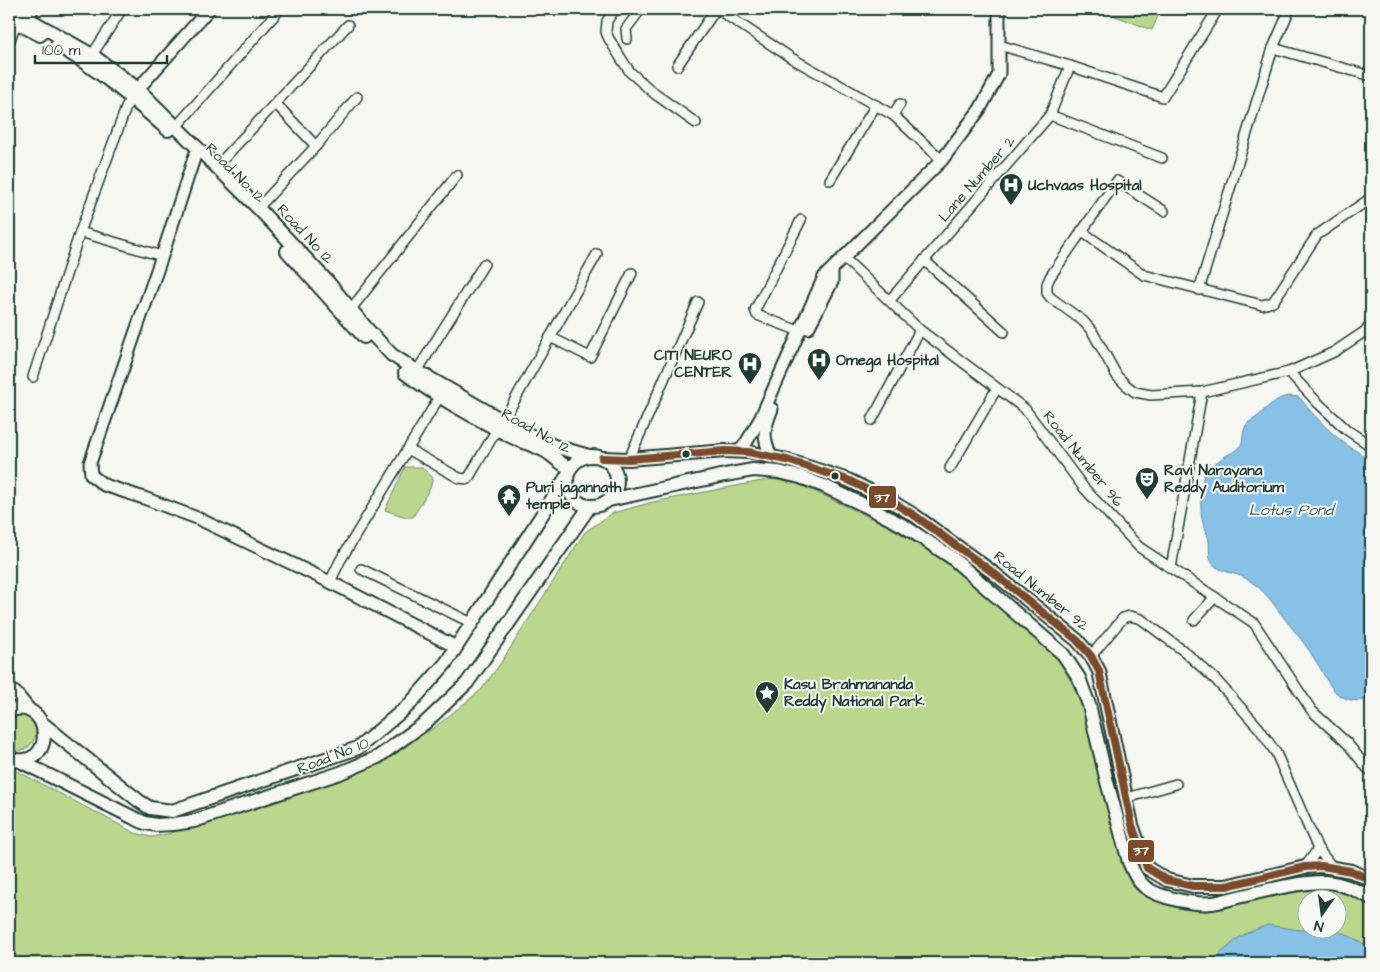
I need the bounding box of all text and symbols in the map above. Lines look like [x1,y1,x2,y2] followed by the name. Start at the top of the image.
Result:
[35,32,168,64] scale bar
[42,40,81,61] text: 100 m
[934,131,1021,227] street label: Lane Number 2
[200,138,270,208] street label: Road No. 12
[998,172,1024,206] hospital icon: Uchvaas Hospital
[1028,175,1142,196] place label: Uchvaas Hospital
[272,199,338,269] street label: Road No 12
[654,345,732,383] place label: CITI NEURO CENTER
[806,347,832,381] hospital icon: Omega Hospital
[836,350,940,373] place label: Omega Hospital
[737,351,763,385] hospital icon: CITI NEURO CENTER
[497,403,575,459] street label: Road No. 12
[1038,407,1129,512] street label: Road Number 96
[681,449,691,459] unlabelled marker
[1164,460,1284,499] place label: Ravi Narayana Reddy Auditorium
[1134,466,1160,500] theatre icon: Ravi Narayana Reddy Auditorium
[830,471,840,481] unlabelled marker
[525,477,622,515] place label: Puri jagannath temple
[496,483,522,517] temple icon: Puri jagannath temple
[868,485,897,509] line badge: 37
[873,488,890,508] text: 37
[1249,499,1336,521] water label: Lotus Pond
[989,546,1093,636] street label: Road Number 92
[784,674,925,713] place label: Kasu Brahmananda Reddy National Park
[754,680,780,714] place icon: Kasu Brahmananda Reddy National Park
[294,732,373,779] street label: Road No 10
[1127,839,1155,863] line badge: 37
[1132,841,1149,861] text: 37
[1298,890,1348,940] north arrow
[1312,915,1326,936] text: N

